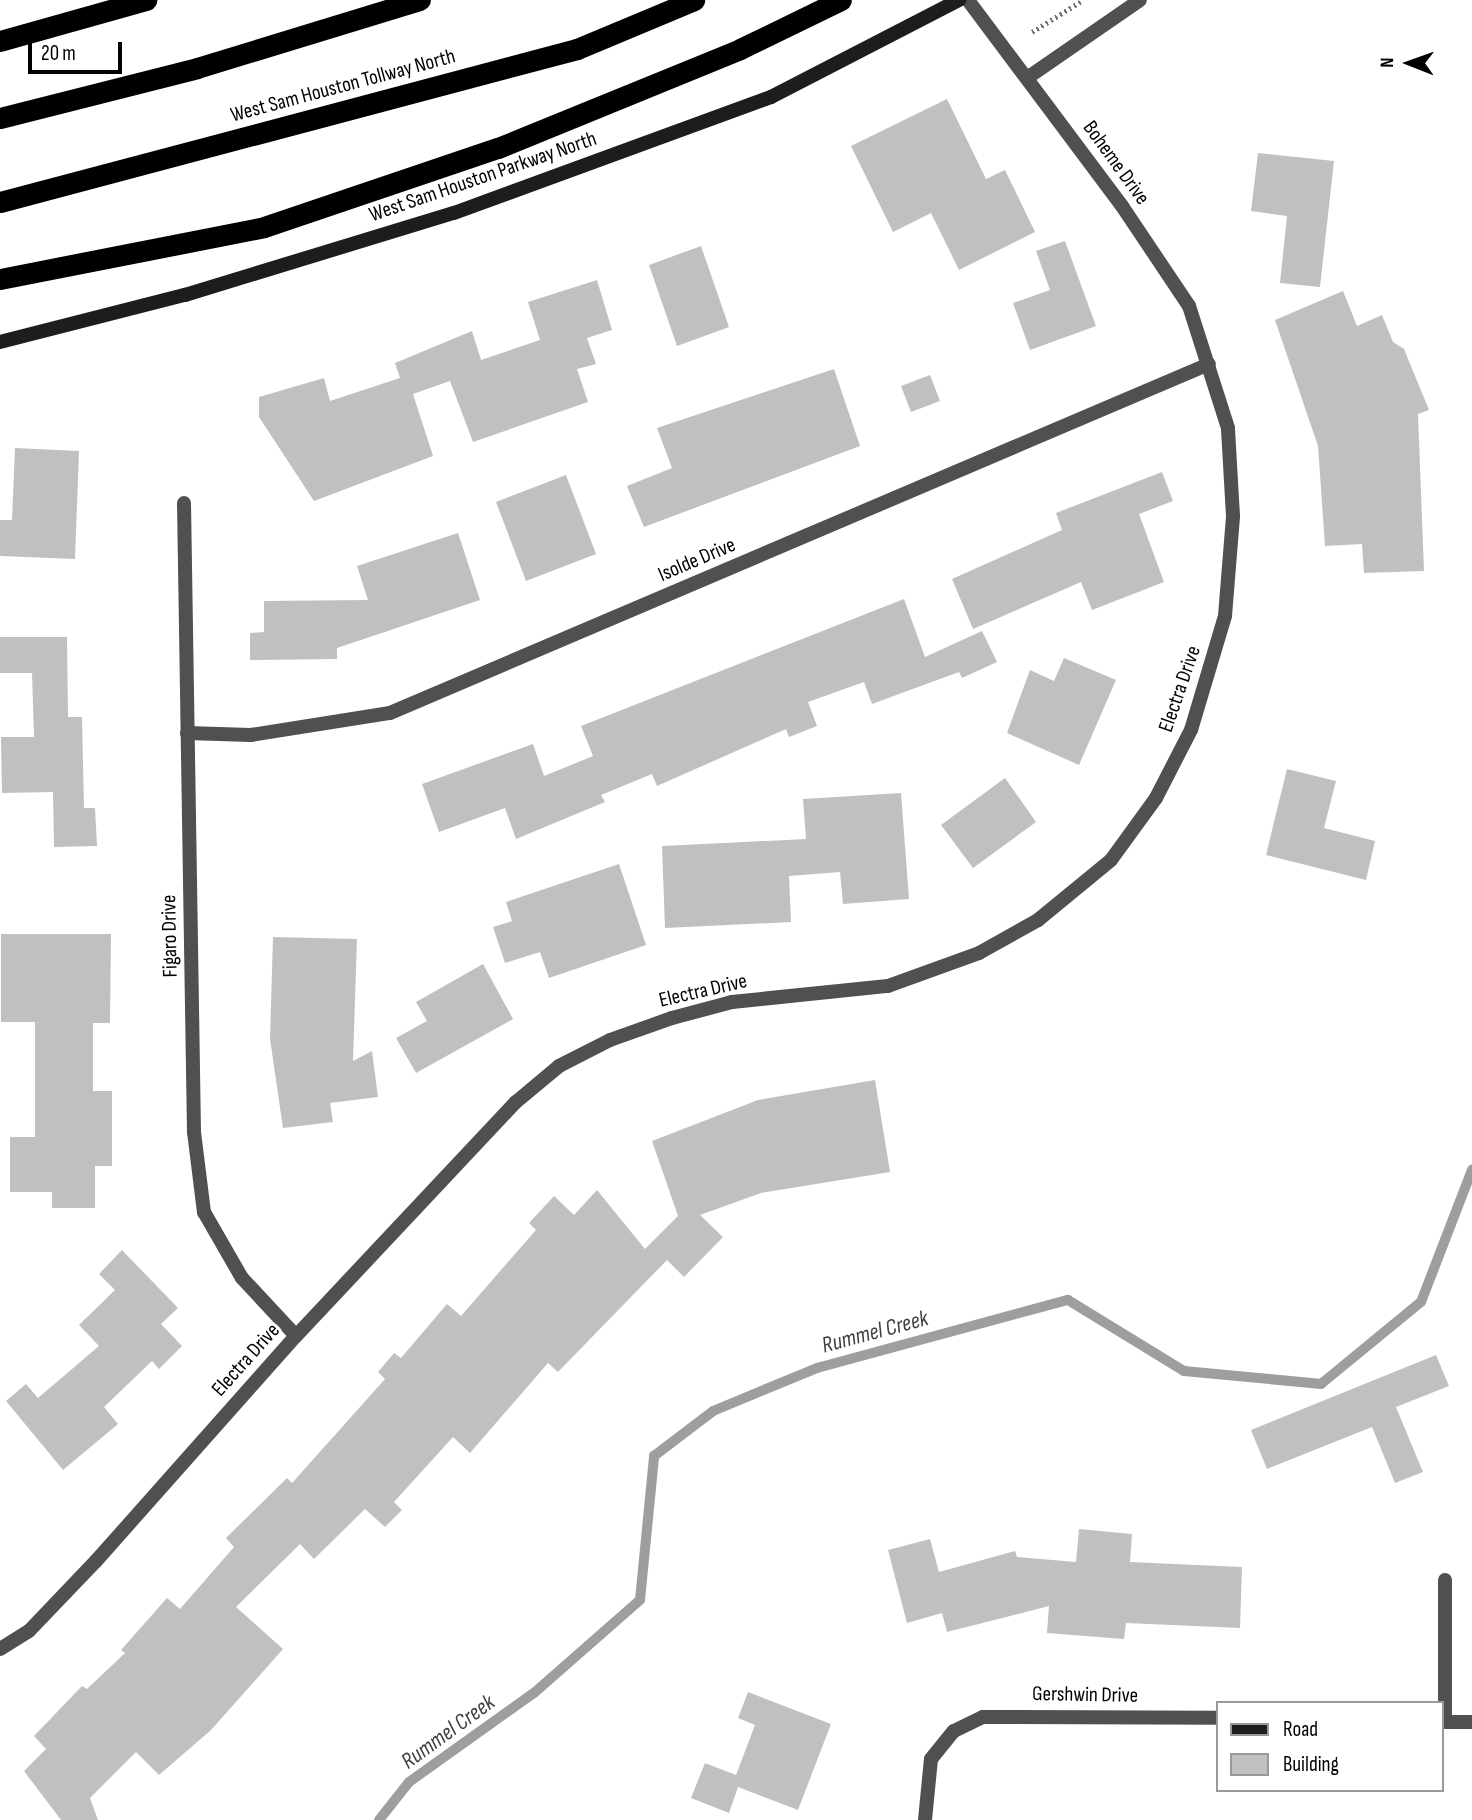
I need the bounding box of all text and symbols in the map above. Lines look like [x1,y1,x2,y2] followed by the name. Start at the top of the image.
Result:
[32,28,126,72] scale bar
[1374,28,1444,98] north arrow
[41,41,76,66] text: 20 m
[228,44,458,128] street label: West Sam Houston Tollway North
[1376,57,1399,68] text: N
[1077,116,1155,210] street label: Boheme Drive
[366,126,600,228] street label: West Sam Houston Parkway North
[655,532,739,588] street label: Isolde Drive
[1154,643,1206,735] street label: Electra Drive
[157,894,183,978] street label: Figaro Drive
[657,969,749,1013] street label: Electra Drive
[819,1305,931,1359] water label: Rummel Creek
[207,1318,285,1402] street label: Electra Drive
[1032,1681,1138,1709] street label: Gershwin Drive
[396,1689,500,1775] water label: Rummel Creek
[1216,1701,1444,1792] legend
[1283,1717,1318,1742] text: Road
[1283,1752,1339,1777] text: Building

